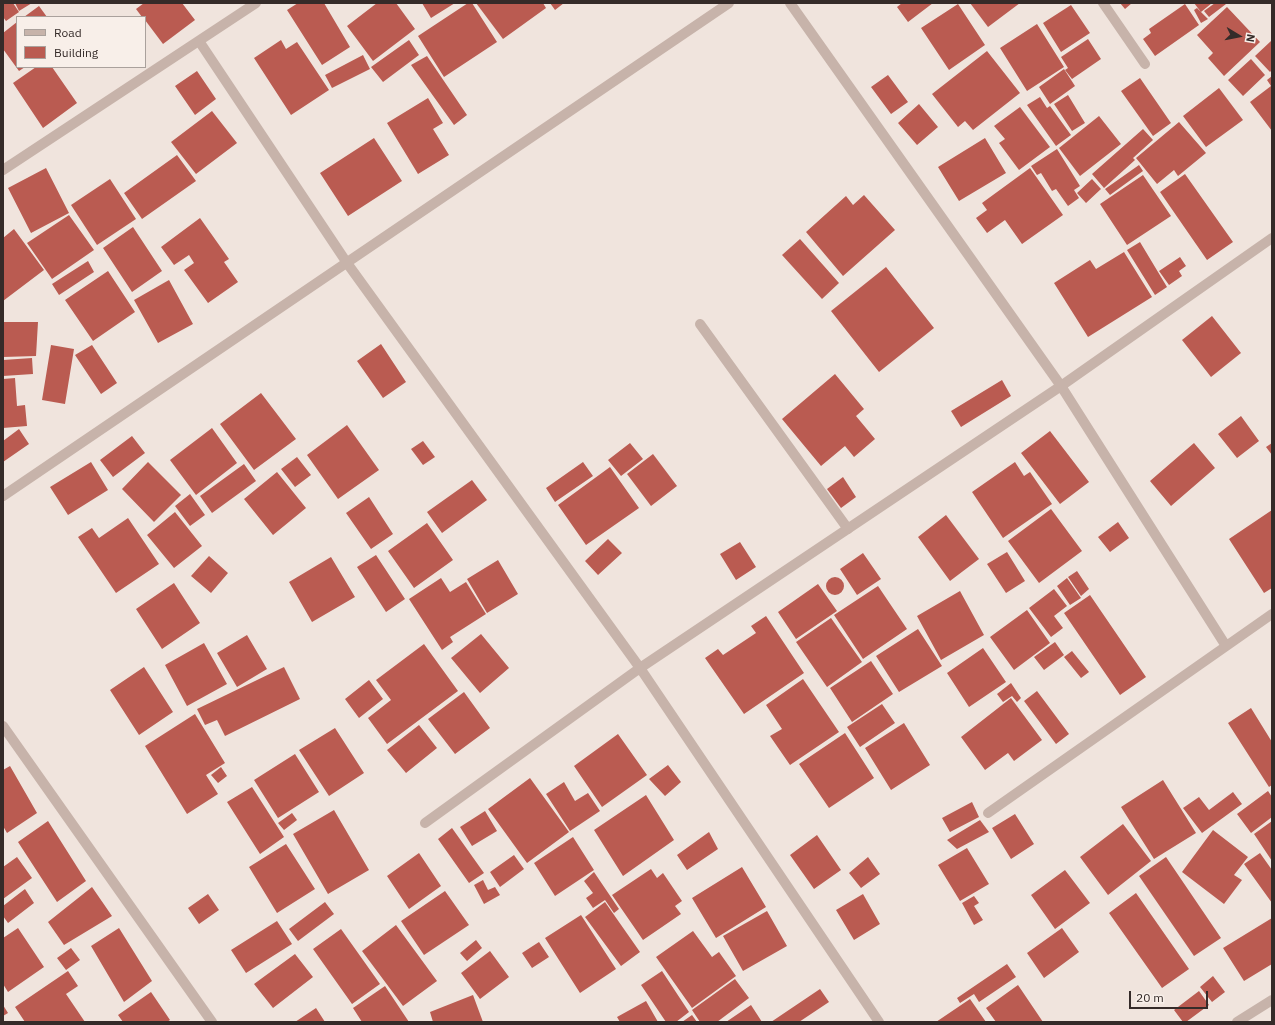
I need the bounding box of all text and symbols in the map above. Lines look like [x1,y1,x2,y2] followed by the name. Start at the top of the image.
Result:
[16,16,146,68] legend
[1219,16,1259,56] north arrow
[54,25,82,40] text: Road
[1243,33,1258,43] text: N
[54,45,98,60] text: Building
[1131,983,1210,1009] scale bar
[1136,990,1164,1005] text: 20 m

